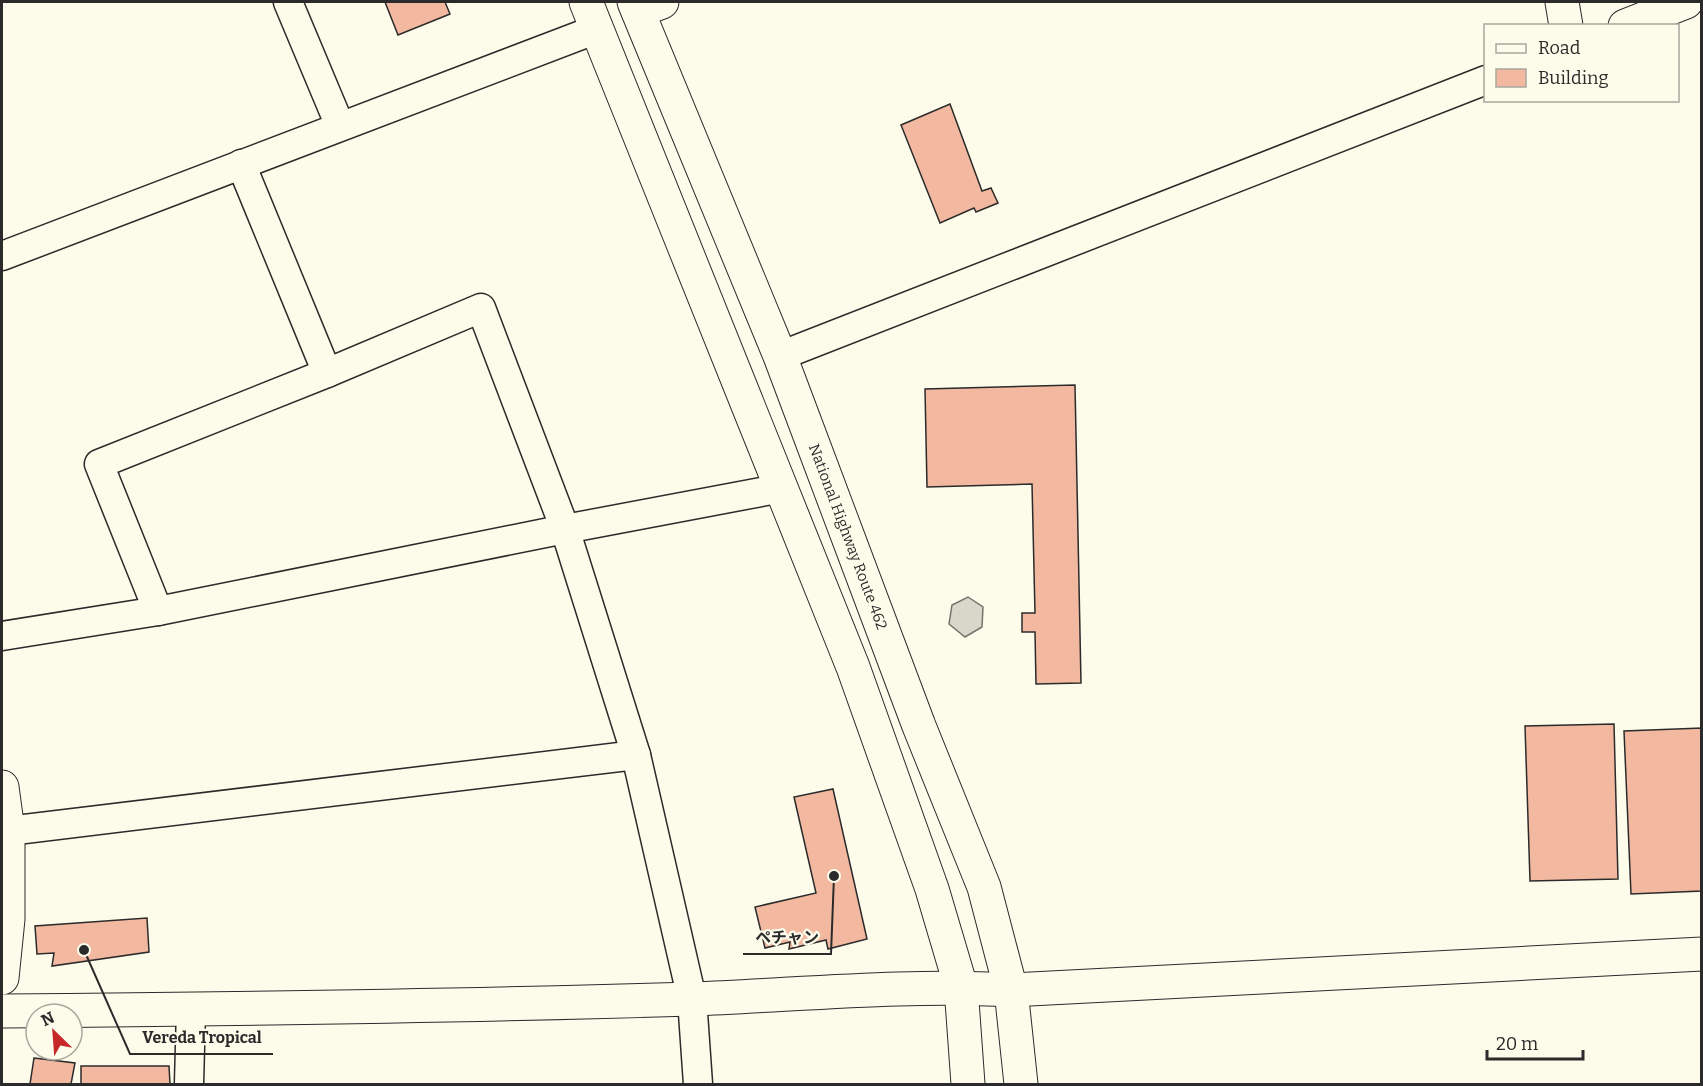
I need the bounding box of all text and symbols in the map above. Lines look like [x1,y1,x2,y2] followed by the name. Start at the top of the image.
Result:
[1484,24,1679,102] legend
[1538,37,1581,59] text: Road
[1538,67,1609,89] text: Building
[805,441,891,632] street label: National Highway Route 462
[743,920,831,954] callout: ペチャン
[755,928,819,947] text: ペチャン
[24,1002,84,1062] north arrow
[38,1008,57,1030] text: N
[130,1020,273,1054] callout: Vereda Tropical
[1487,1023,1583,1061] scale bar
[142,1028,262,1047] text: Vereda Tropical
[1496,1033,1538,1055] text: 20 m

